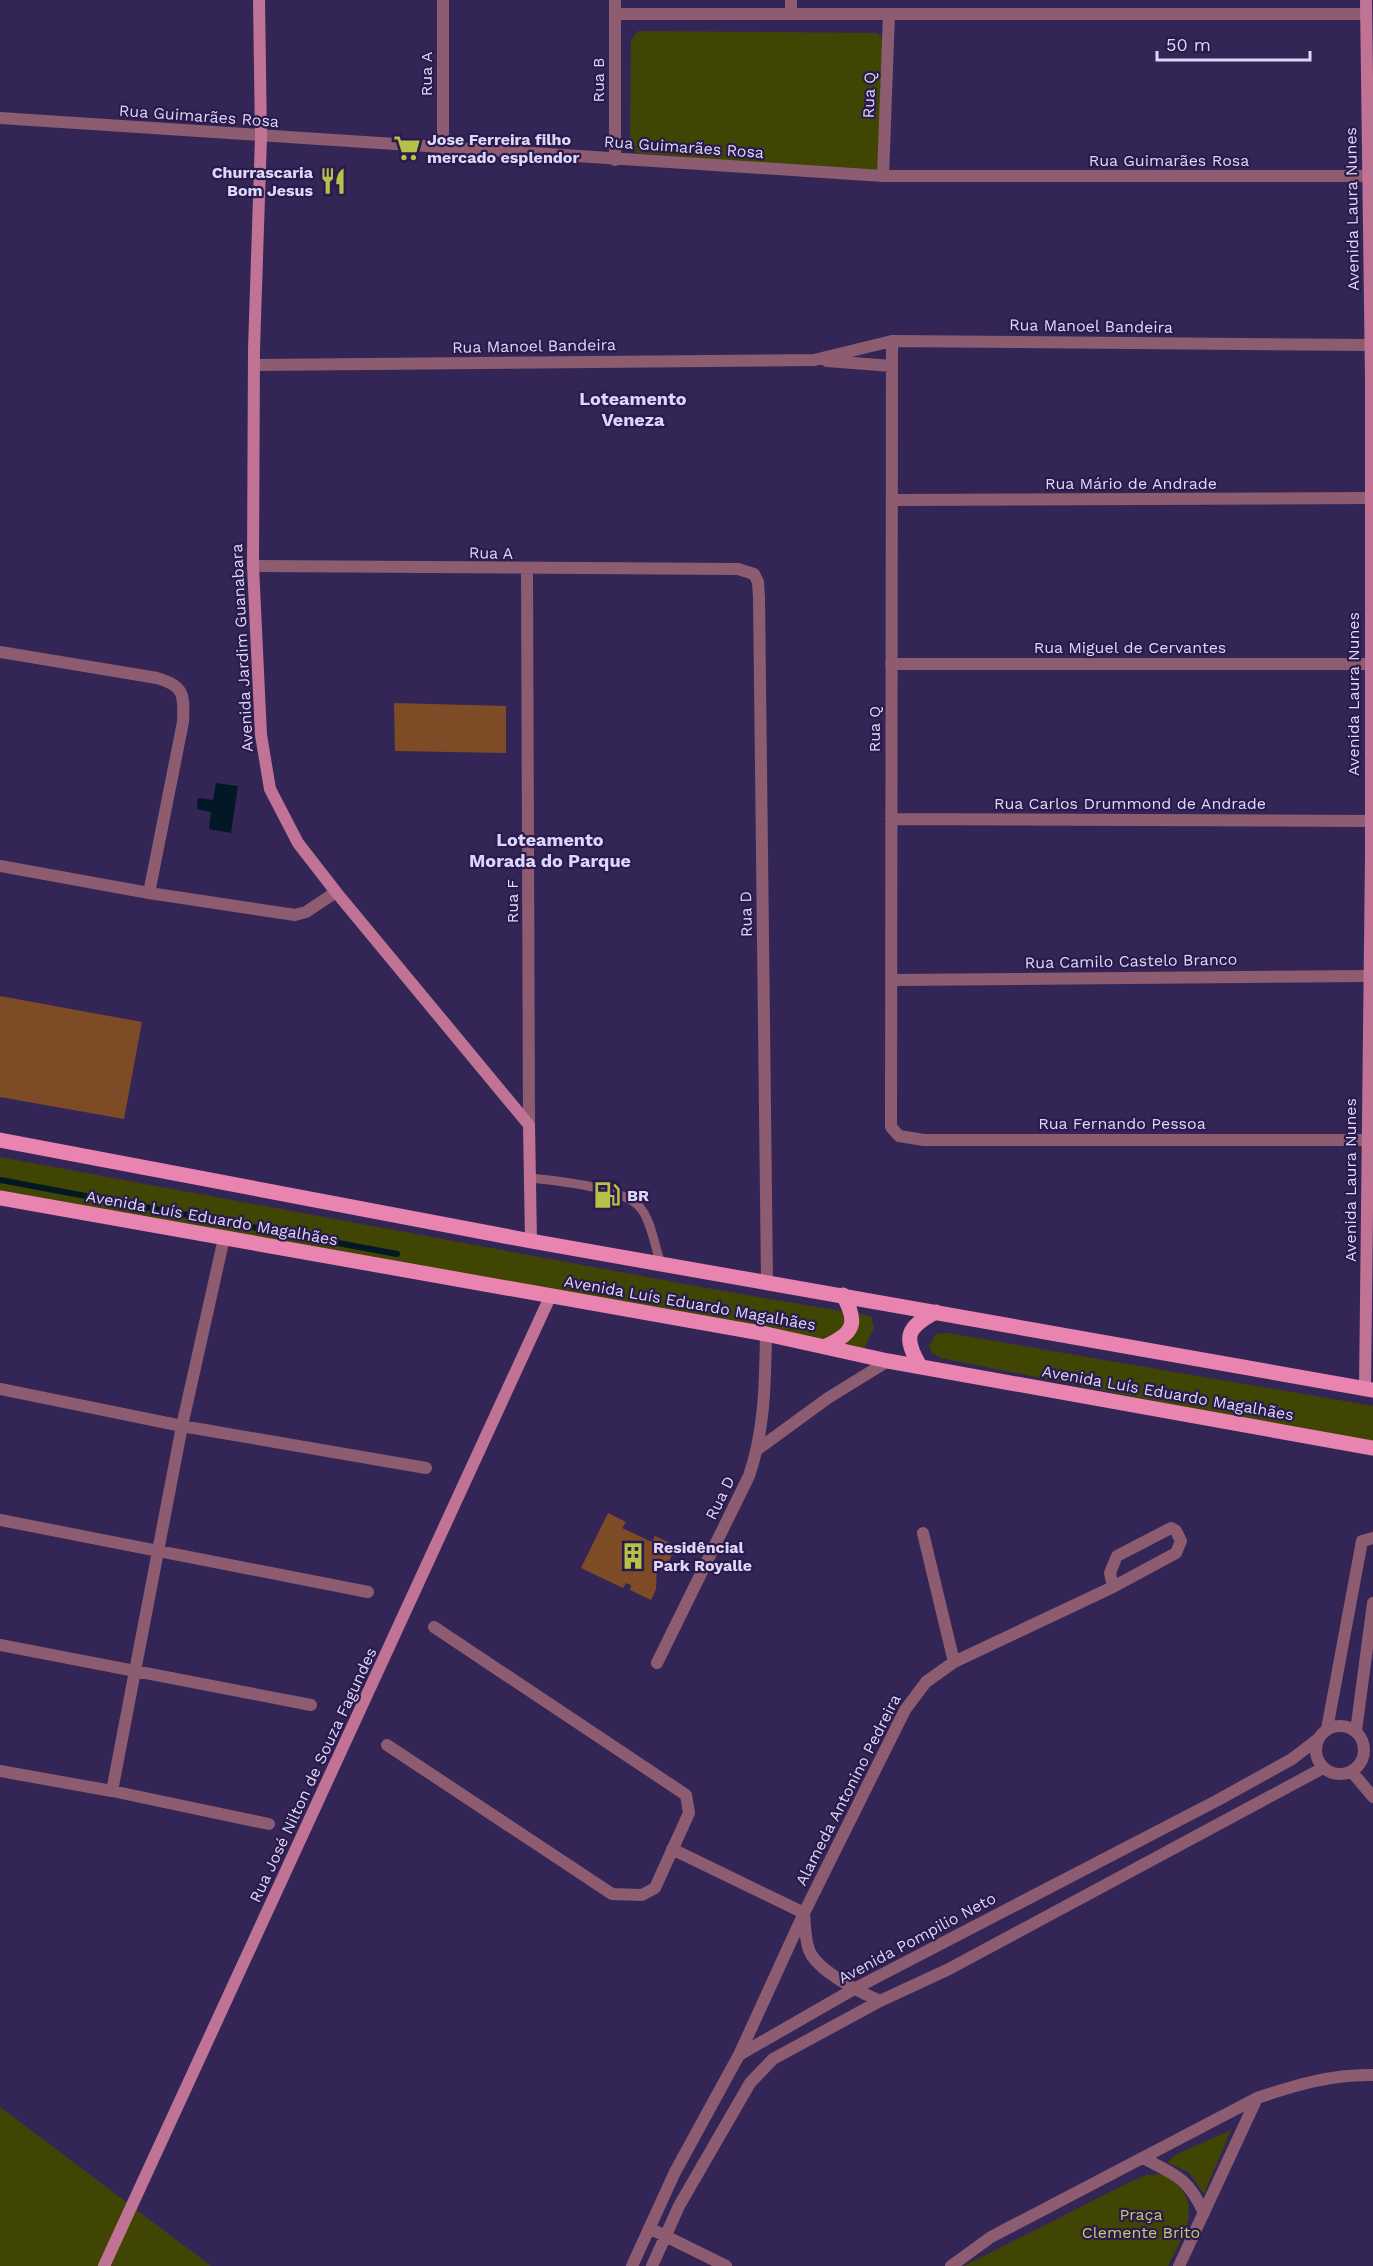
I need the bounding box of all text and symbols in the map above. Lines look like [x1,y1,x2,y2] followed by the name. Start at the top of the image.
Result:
[1157,24,1310,62] scale bar
[1166,34,1211,55] text: 50 m
[417,51,436,96] street label: Rua A
[589,58,608,102] street label: Rua B
[859,71,879,119] street label: Rua Q
[118,101,280,131] street label: Rua Guimarães Rosa
[1341,127,1363,291] street label: Avenida Laura Nunes
[427,130,579,167] place label: Jose Ferreira filho mercado esplendor
[603,132,765,162] street label: Rua Guimarães Rosa
[392,133,422,163] supermarket icon: Jose Ferreira filho mercado esplendor
[1089,151,1249,170] street label: Rua Guimarães Rosa
[212,163,314,200] place label: Churrascaria Bom Jesus
[318,166,348,196] restaurant icon: Churrascaria Bom Jesus
[1009,315,1173,337] street label: Rua Manoel Bandeira
[452,335,616,357] street label: Rua Manoel Bandeira
[579,388,687,430] district label: Loteamento Veneza
[1045,474,1217,493] street label: Rua Mário de Andrade
[227,543,257,753] street label: Avenida Jardim Guanabara
[469,543,514,563] street label: Rua A
[1344,612,1363,776] street label: Avenida Laura Nunes
[1034,638,1226,657] street label: Rua Miguel de Cervantes
[865,706,884,752] street label: Rua Q
[994,794,1266,813] street label: Rua Carlos Drummond de Andrade
[469,829,631,871] district label: Loteamento Morada do Parque
[503,879,522,923] street label: Rua F
[736,891,756,937] street label: Rua D
[1025,950,1237,972] street label: Rua Camilo Castelo Branco
[1341,1098,1360,1262] street label: Avenida Laura Nunes
[1038,1114,1206,1133] street label: Rua Fernando Pessoa
[592,1180,622,1210] fuel station icon: BR
[85,1186,339,1250] street label: Avenida Luís Eduardo Magalhães
[627,1186,649,1205] place label: BR
[563,1271,817,1335] street label: Avenida Luís Eduardo Magalhães
[1041,1361,1295,1425] street label: Avenida Luís Eduardo Magalhães
[701,1473,739,1523] street label: Rua D
[653,1538,752,1575] place label: Residêncial Park Royalle
[618,1541,648,1571] building icon: Residêncial Park Royalle
[245,1645,381,1905] street label: Rua José Nilton de Souza Fagundes
[791,1691,905,1889] street label: Alameda Antonino Pedreira
[835,1888,999,1988] street label: Avenida Pompilio Neto
[1082,2205,1200,2242] park label: Praça Clemente Brito

